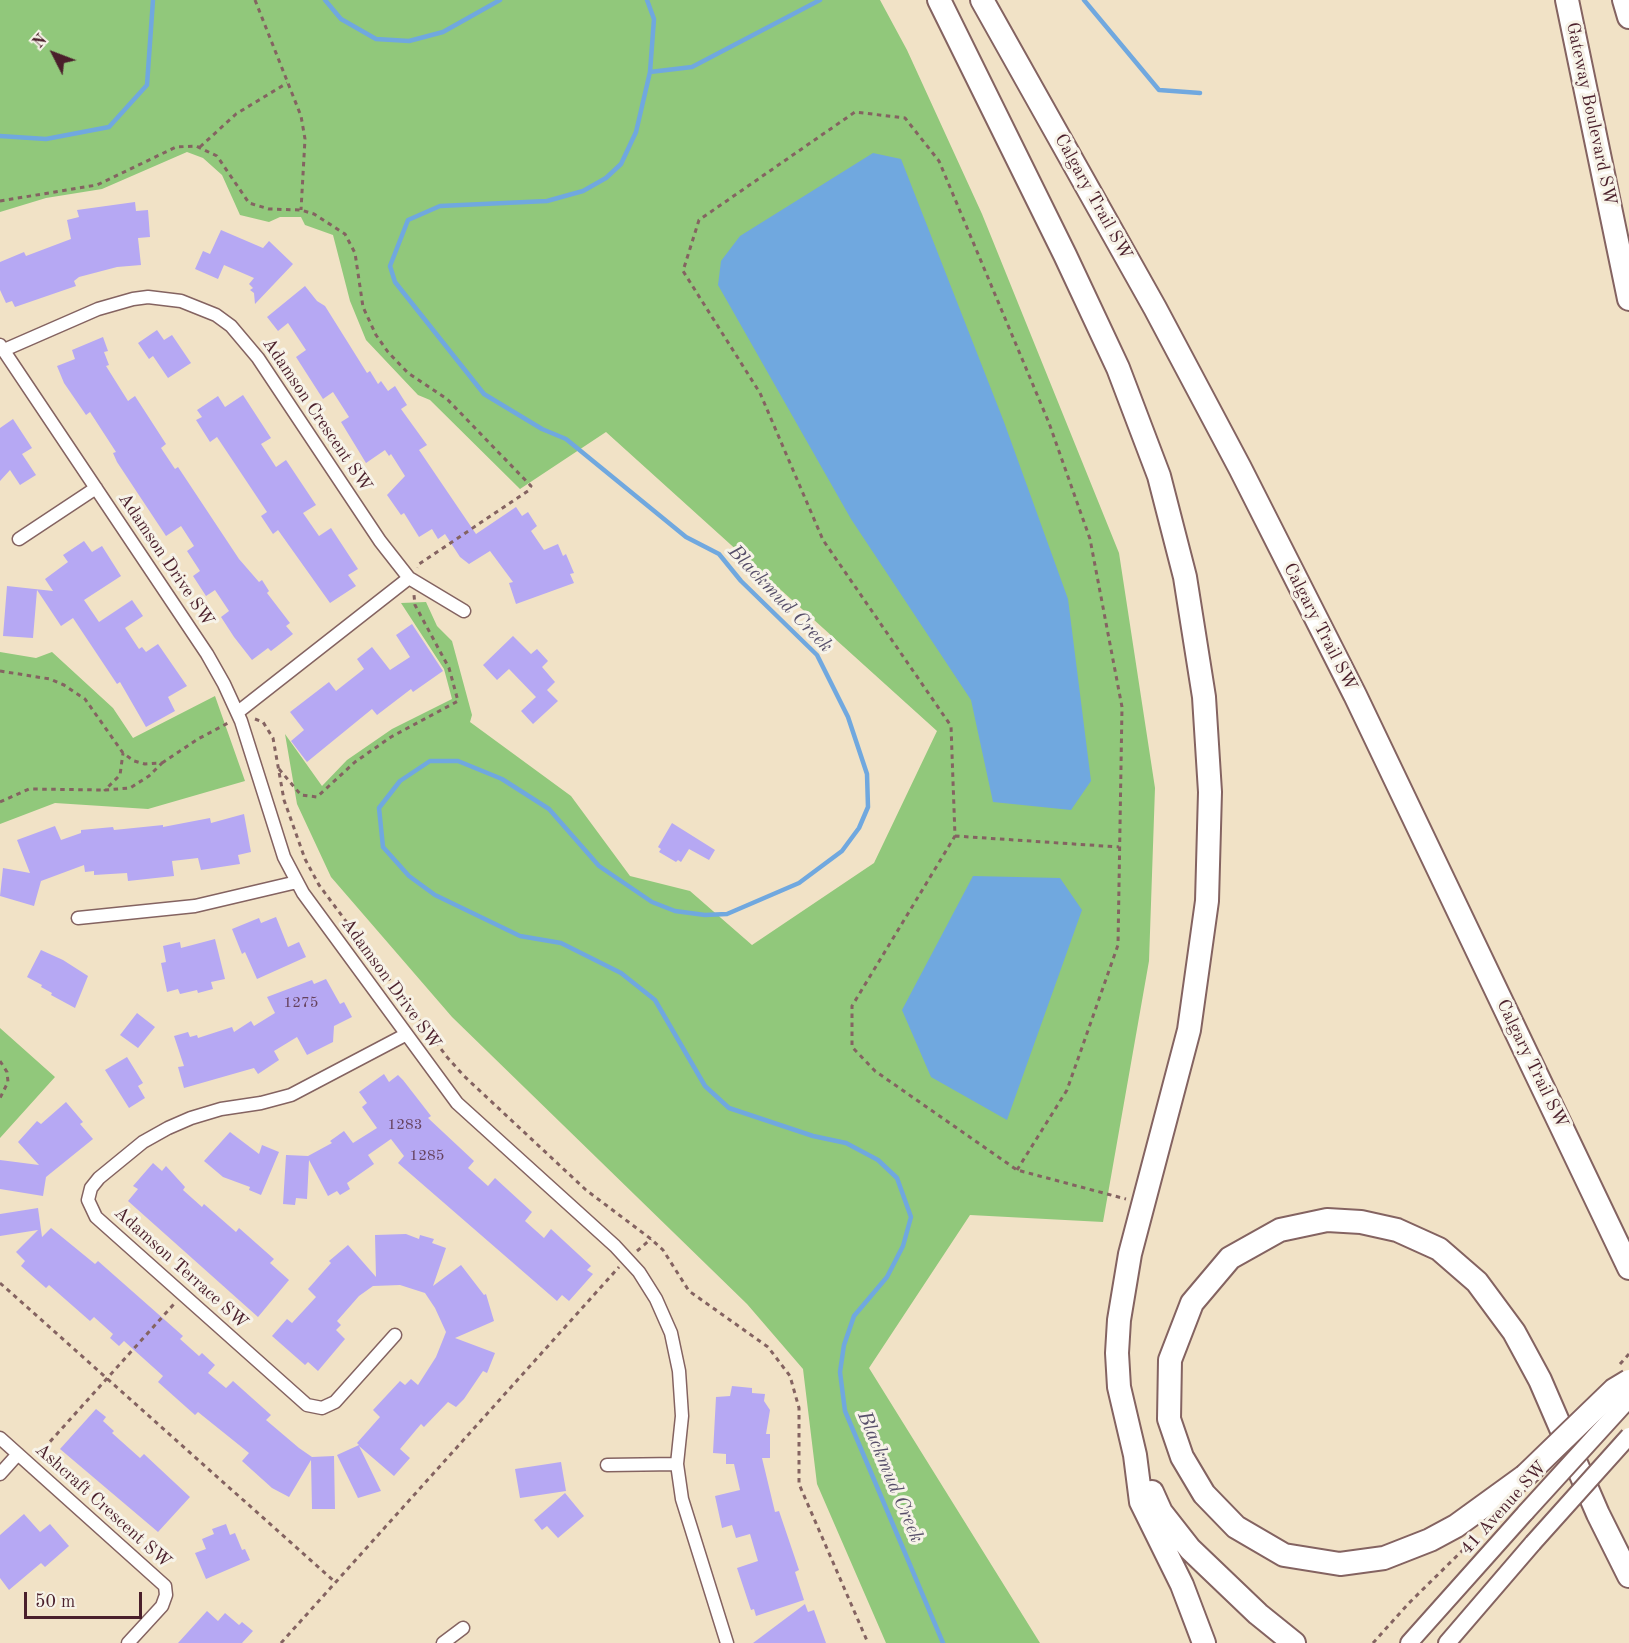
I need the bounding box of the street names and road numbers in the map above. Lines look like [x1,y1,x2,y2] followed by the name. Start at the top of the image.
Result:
[1561,20,1621,208] street label: Gateway Boulevard SW
[1049,130,1137,264] street label: Calgary Trail SW
[257,334,377,496] street label: Adamson Crescent SW
[113,489,219,631] street label: Adamson Drive SW
[1278,559,1362,695] street label: Calgary Trail SW
[336,914,446,1054] street label: Adamson Drive SW
[1491,996,1573,1132] street label: Calgary Trail SW
[110,1202,252,1334] street label: Adamson Terrace SW
[30,1439,176,1573] street label: Ashcraft Crescent SW
[1456,1457,1552,1559] street label: 41 Avenue SW

